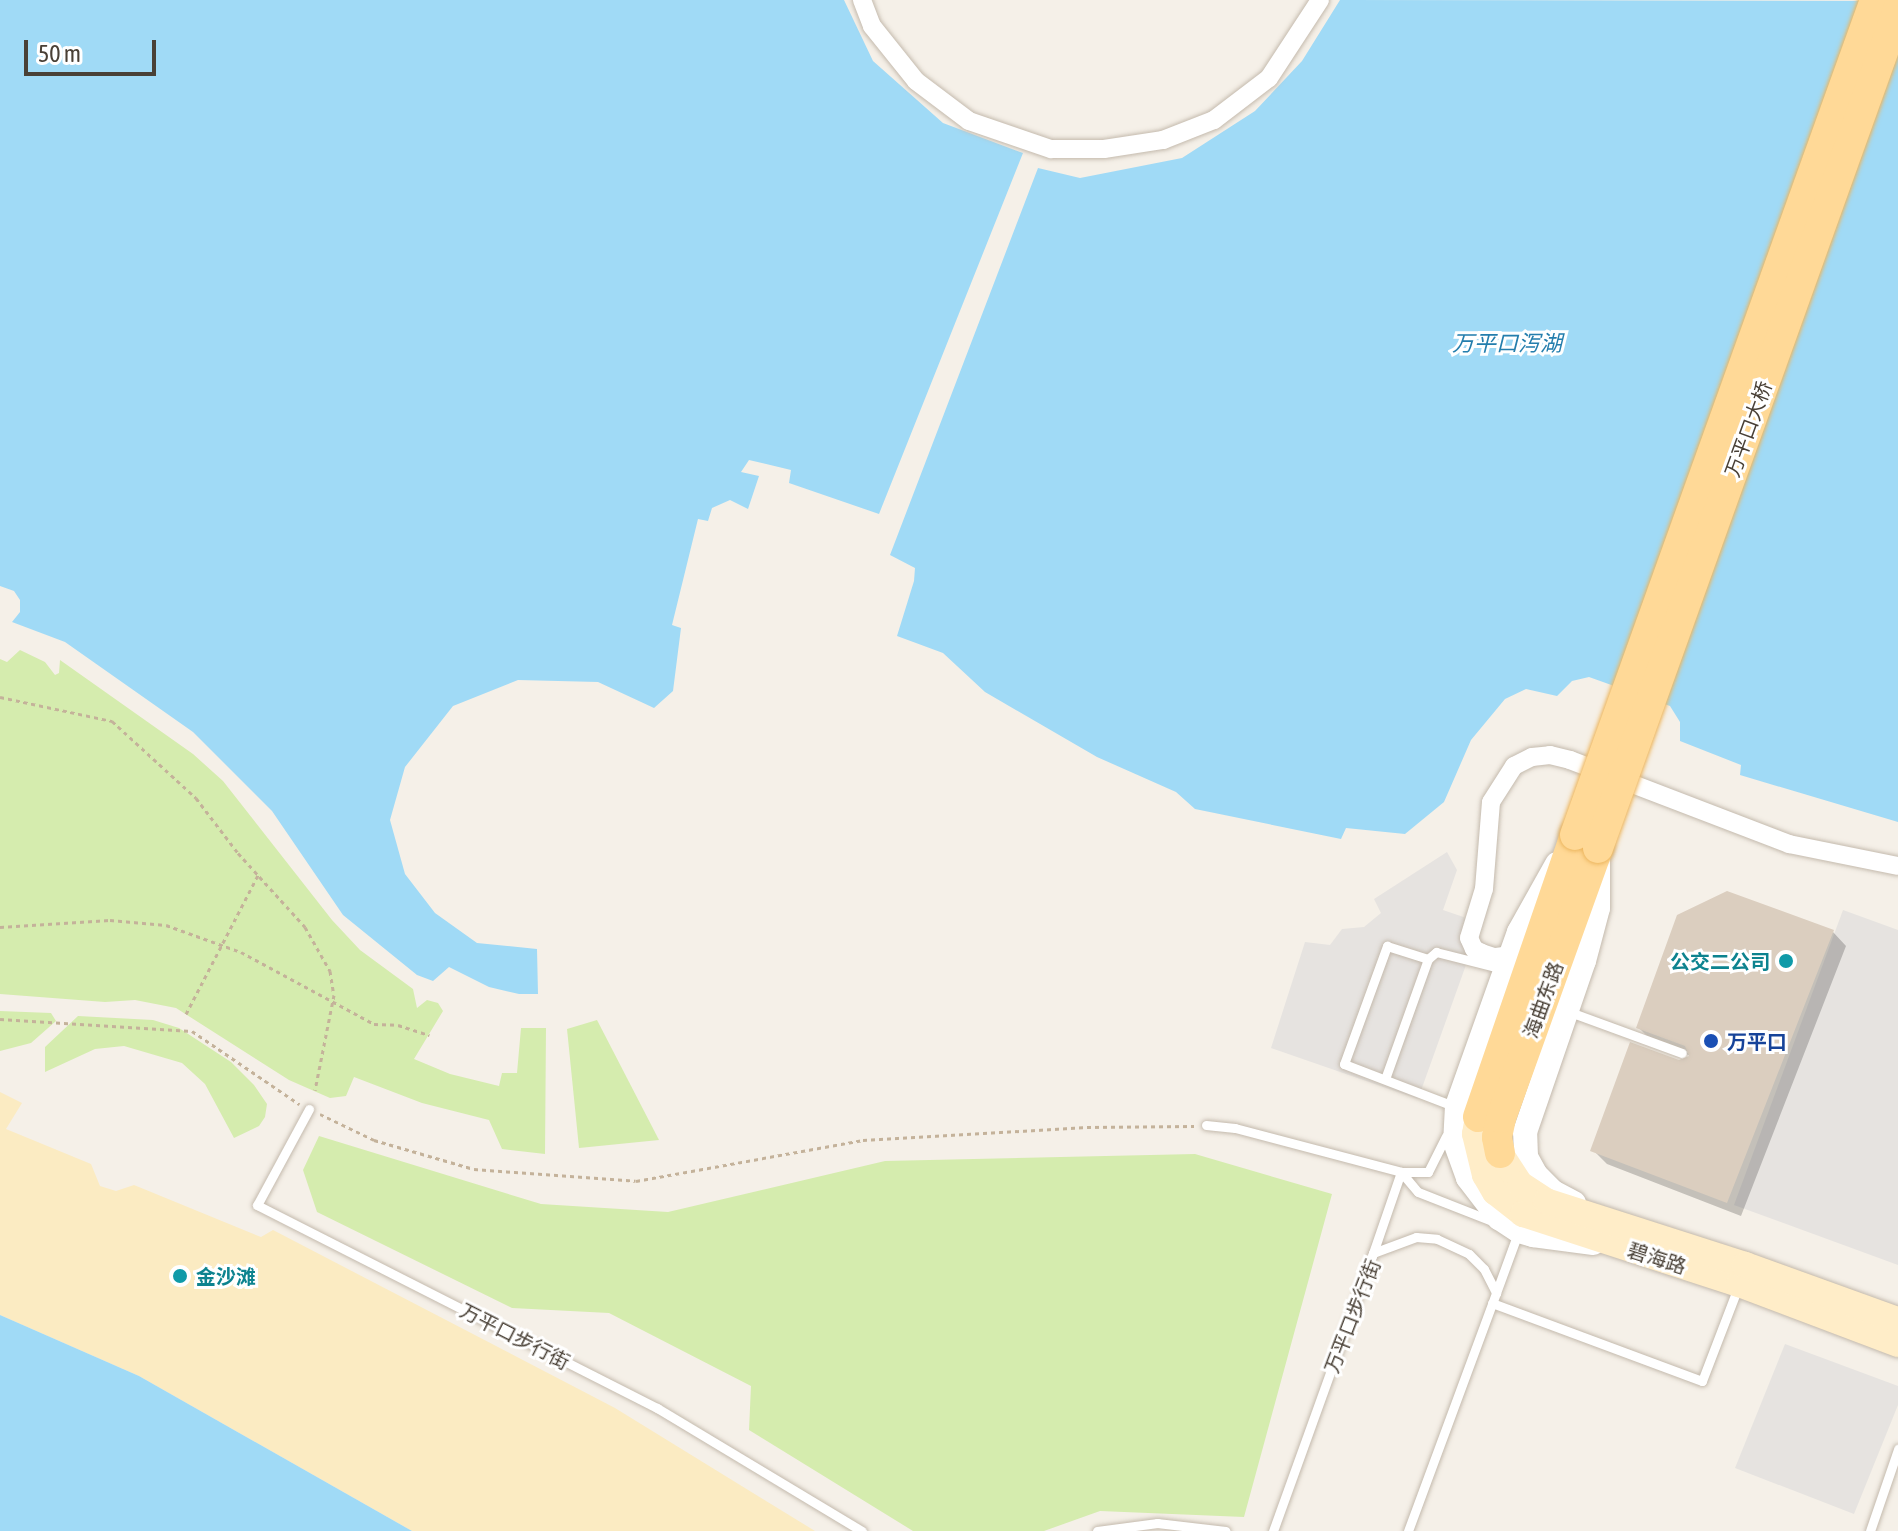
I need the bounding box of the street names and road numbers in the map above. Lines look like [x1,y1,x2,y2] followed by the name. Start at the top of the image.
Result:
[1720,378,1776,480] street label: 万平口大桥
[1518,958,1568,1042] street label: 海曲东路
[1625,1237,1689,1279] street label: 碧海路
[1319,1256,1385,1376] street label: 万平口步行街
[456,1298,574,1374] street label: 万平口步行街

